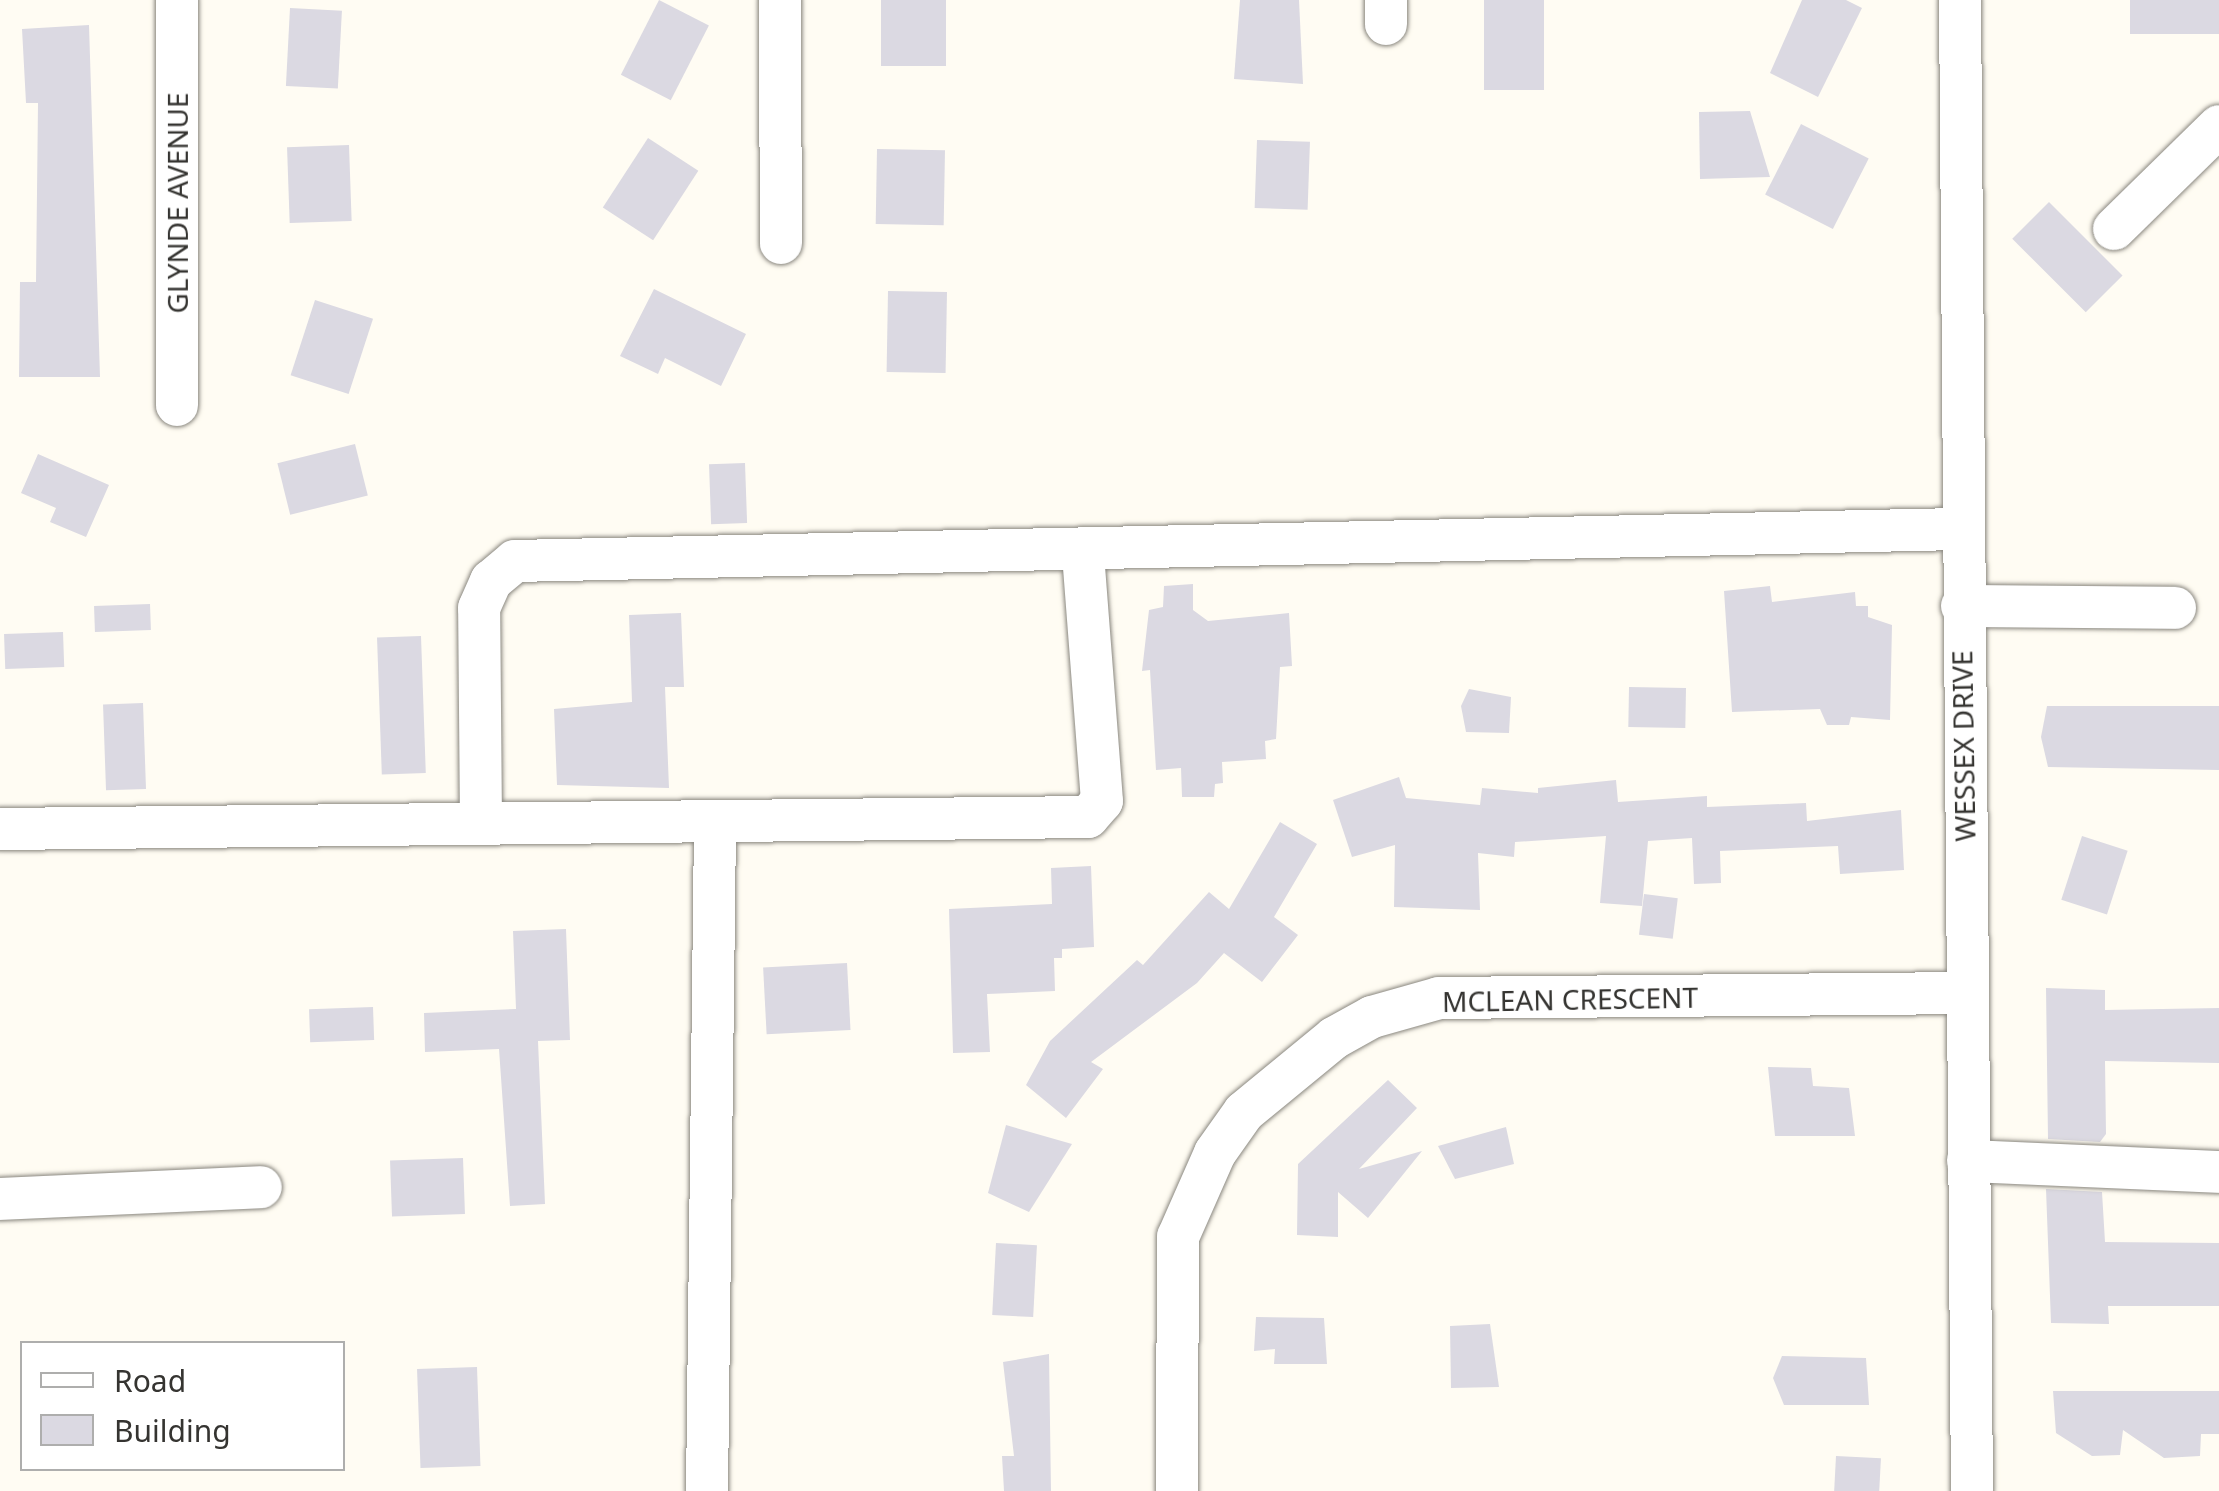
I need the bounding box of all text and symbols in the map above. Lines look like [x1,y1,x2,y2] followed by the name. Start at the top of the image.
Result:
[160,92,194,314] street label: GLYNDE AVENUE
[1945,650,1981,842] street label: WESSEX DRIVE
[1442,980,1698,1018] street label: MCLEAN CRESCENT
[20,1341,345,1471] legend
[114,1360,186,1401] text: Road
[114,1410,231,1451] text: Building

